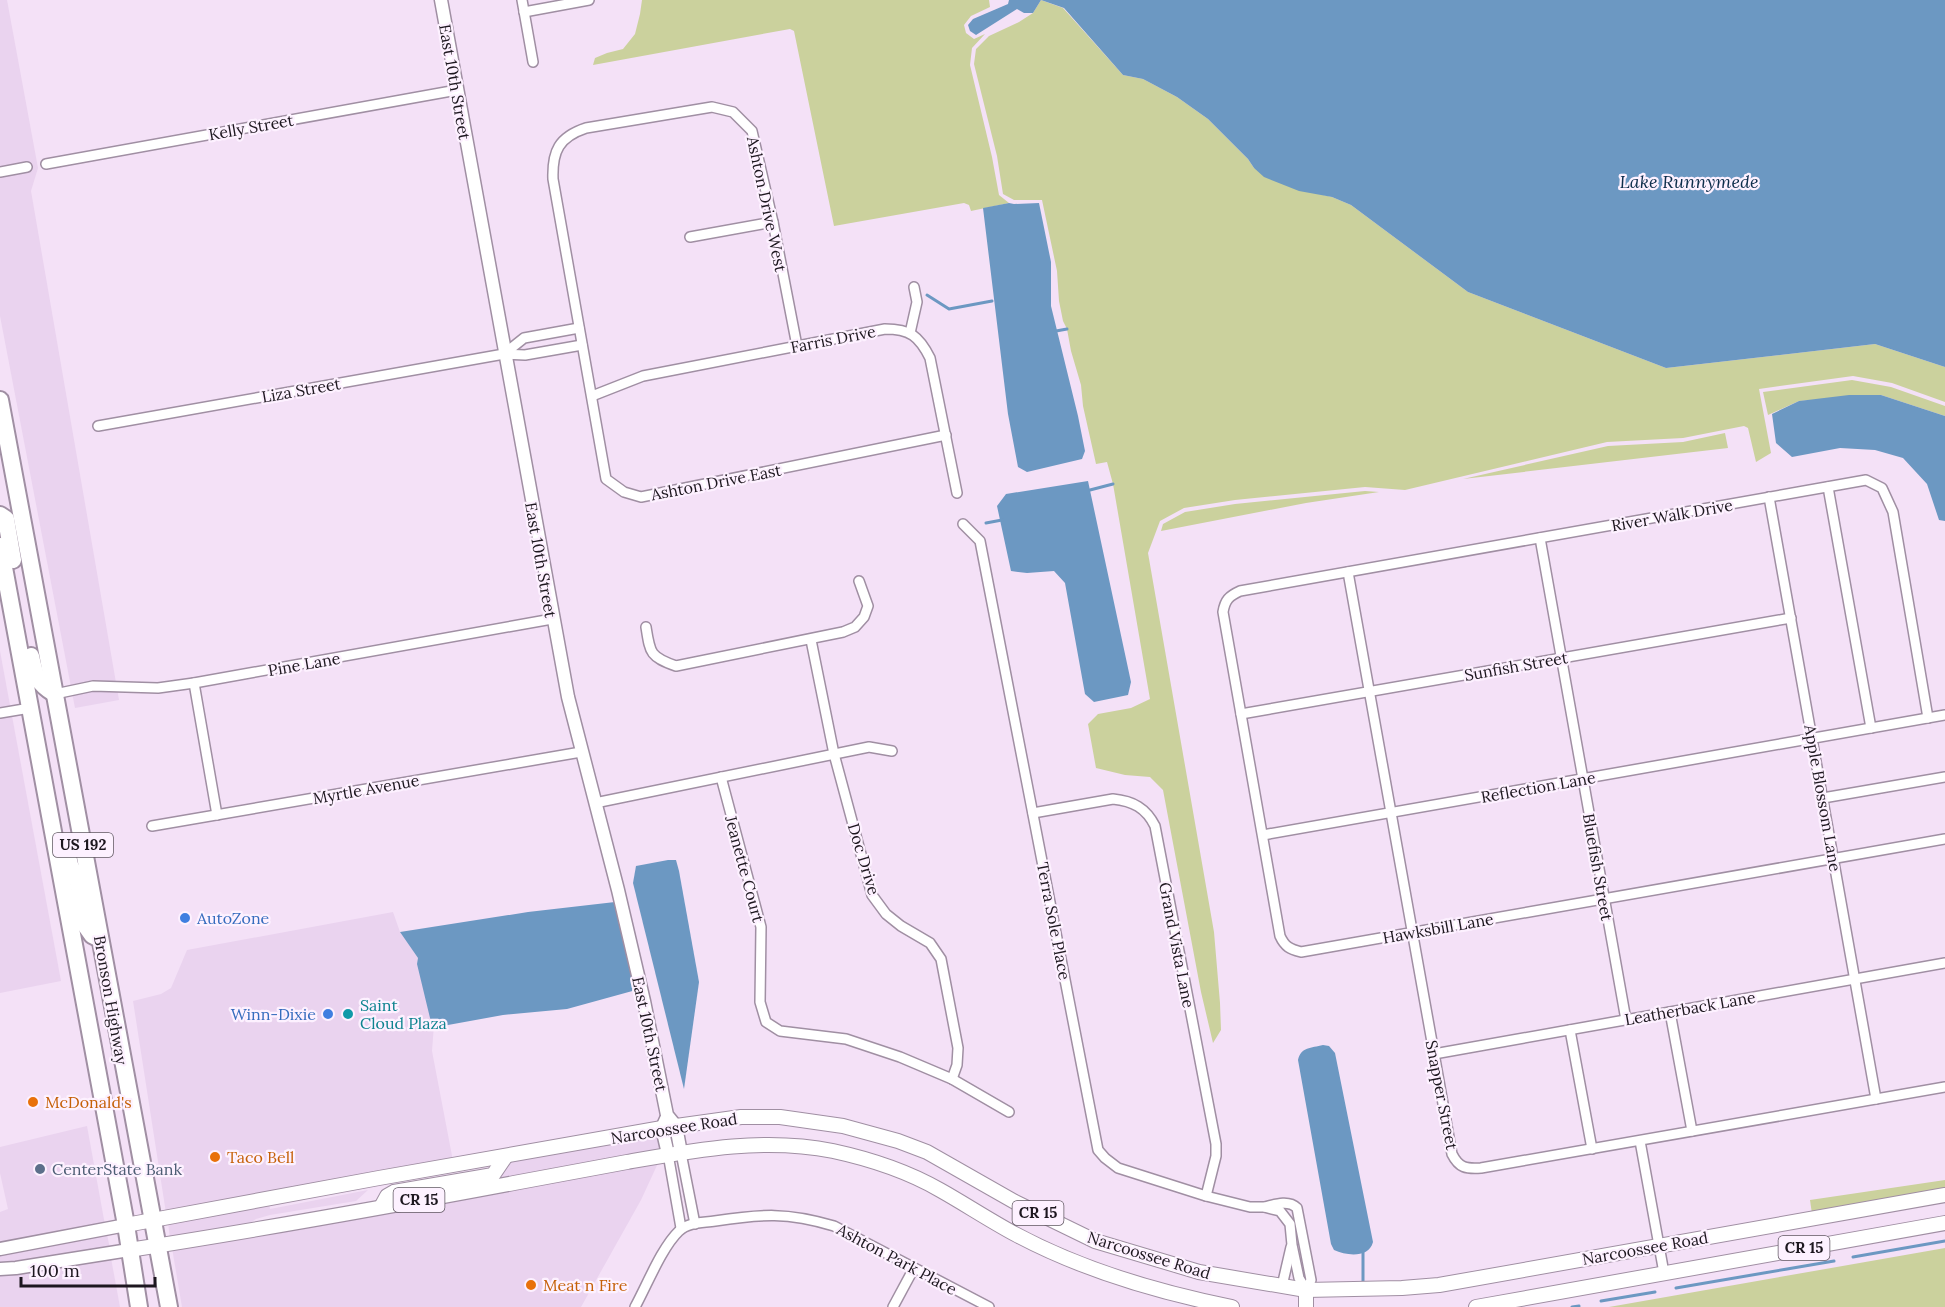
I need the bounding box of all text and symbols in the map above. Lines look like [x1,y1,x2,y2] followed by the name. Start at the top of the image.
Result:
[435,23,475,142] street label: East 10th Street
[207,110,296,144] street label: Kelly Street
[743,133,791,274] street label: Ashton Drive West
[1619,170,1759,193] water label: Lake Runnymede
[789,321,878,357] street label: Farris Drive
[260,373,343,407] street label: Liza Street
[648,459,784,505] street label: Ashton Drive East
[1610,494,1735,536] street label: River Walk Drive
[521,501,561,620] street label: East 10th Street
[1463,647,1570,685] street label: Sunfish Street
[266,648,342,680] street label: Pine Lane
[1800,722,1846,873] street label: Apple Blossom Lane
[1479,767,1597,807] street label: Reflection Lane
[311,770,421,808] street label: Myrtle Avenue
[721,812,769,925] street label: Jeanette Court
[1579,812,1617,923] street label: Bluefish Street
[844,821,884,898] street label: Doc Drive
[53,833,113,857] road number: US 192
[1033,861,1075,982] street label: Terra Sole Place
[1155,880,1199,1010] street label: Grand Vista Lane
[196,908,270,928] place label: AutoZone
[1381,908,1495,948] street label: Hawksbill Lane
[178,911,192,925] marker: AutoZone
[90,934,132,1067] street label: Bronson Highway
[628,975,672,1094] street label: East 10th Street
[1623,987,1757,1029] street label: Leatherback Lane
[360,995,447,1033] place label: Saint Cloud Plaza
[231,1004,316,1024] place label: Winn-Dixie
[321,1007,335,1021] marker: Winn-Dixie
[341,1007,355,1021] marker: Saint Cloud Plaza
[1422,1039,1463,1152] street label: Snapper Street
[45,1092,132,1112] place label: McDonald's
[26,1095,40,1109] marker: McDonald's
[609,1108,739,1148] street label: Narcoossee Road
[227,1147,294,1167] place label: Taco Bell
[208,1150,222,1164] marker: Taco Bell
[52,1159,183,1179] place label: CenterState Bank
[33,1162,47,1176] marker: CenterState Bank
[394,1188,444,1212] road number: CR 15
[1012,1201,1064,1225] road number: CR 15
[833,1218,961,1299] street label: Ashton Park Place
[1085,1227,1213,1283] street label: Narcoossee Road
[1580,1227,1710,1269] street label: Narcoossee Road
[1778,1236,1830,1260] road number: CR 15
[21,1250,154,1288] scale bar
[30,1259,80,1282] text: 100 m
[543,1275,628,1295] place label: Meat n Fire
[524,1278,538,1292] marker: Meat n Fire

